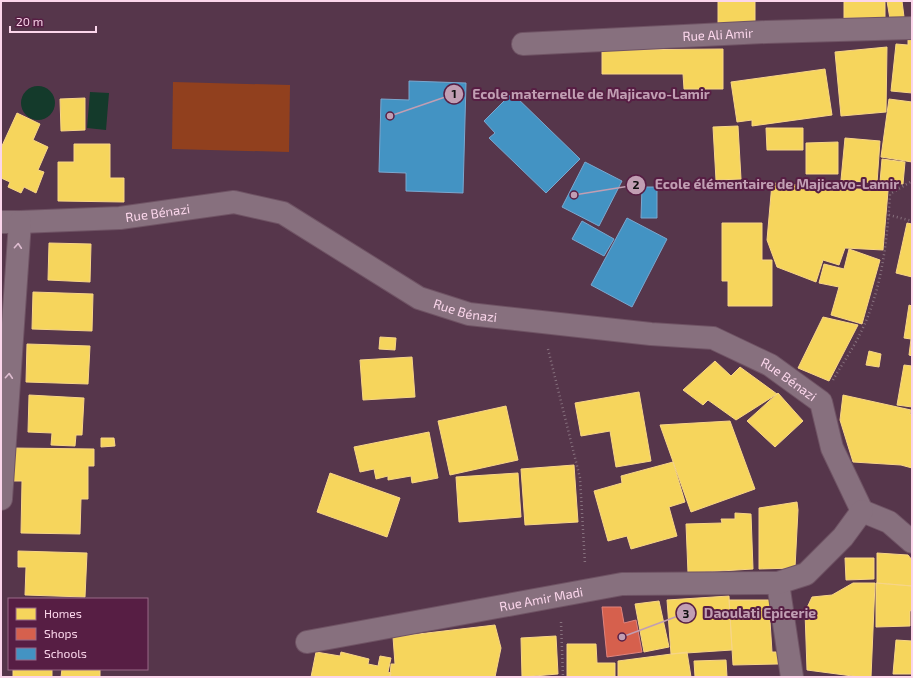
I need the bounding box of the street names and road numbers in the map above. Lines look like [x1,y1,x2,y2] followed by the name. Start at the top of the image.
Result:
[682,25,754,44] street label: Rue Ali Amir
[124,200,191,225] street label: Rue Bénazi
[432,295,498,325] street label: Rue Bénazi
[758,354,820,404] street label: Rue Bénazi
[498,583,584,614] street label: Rue Amir Madi

